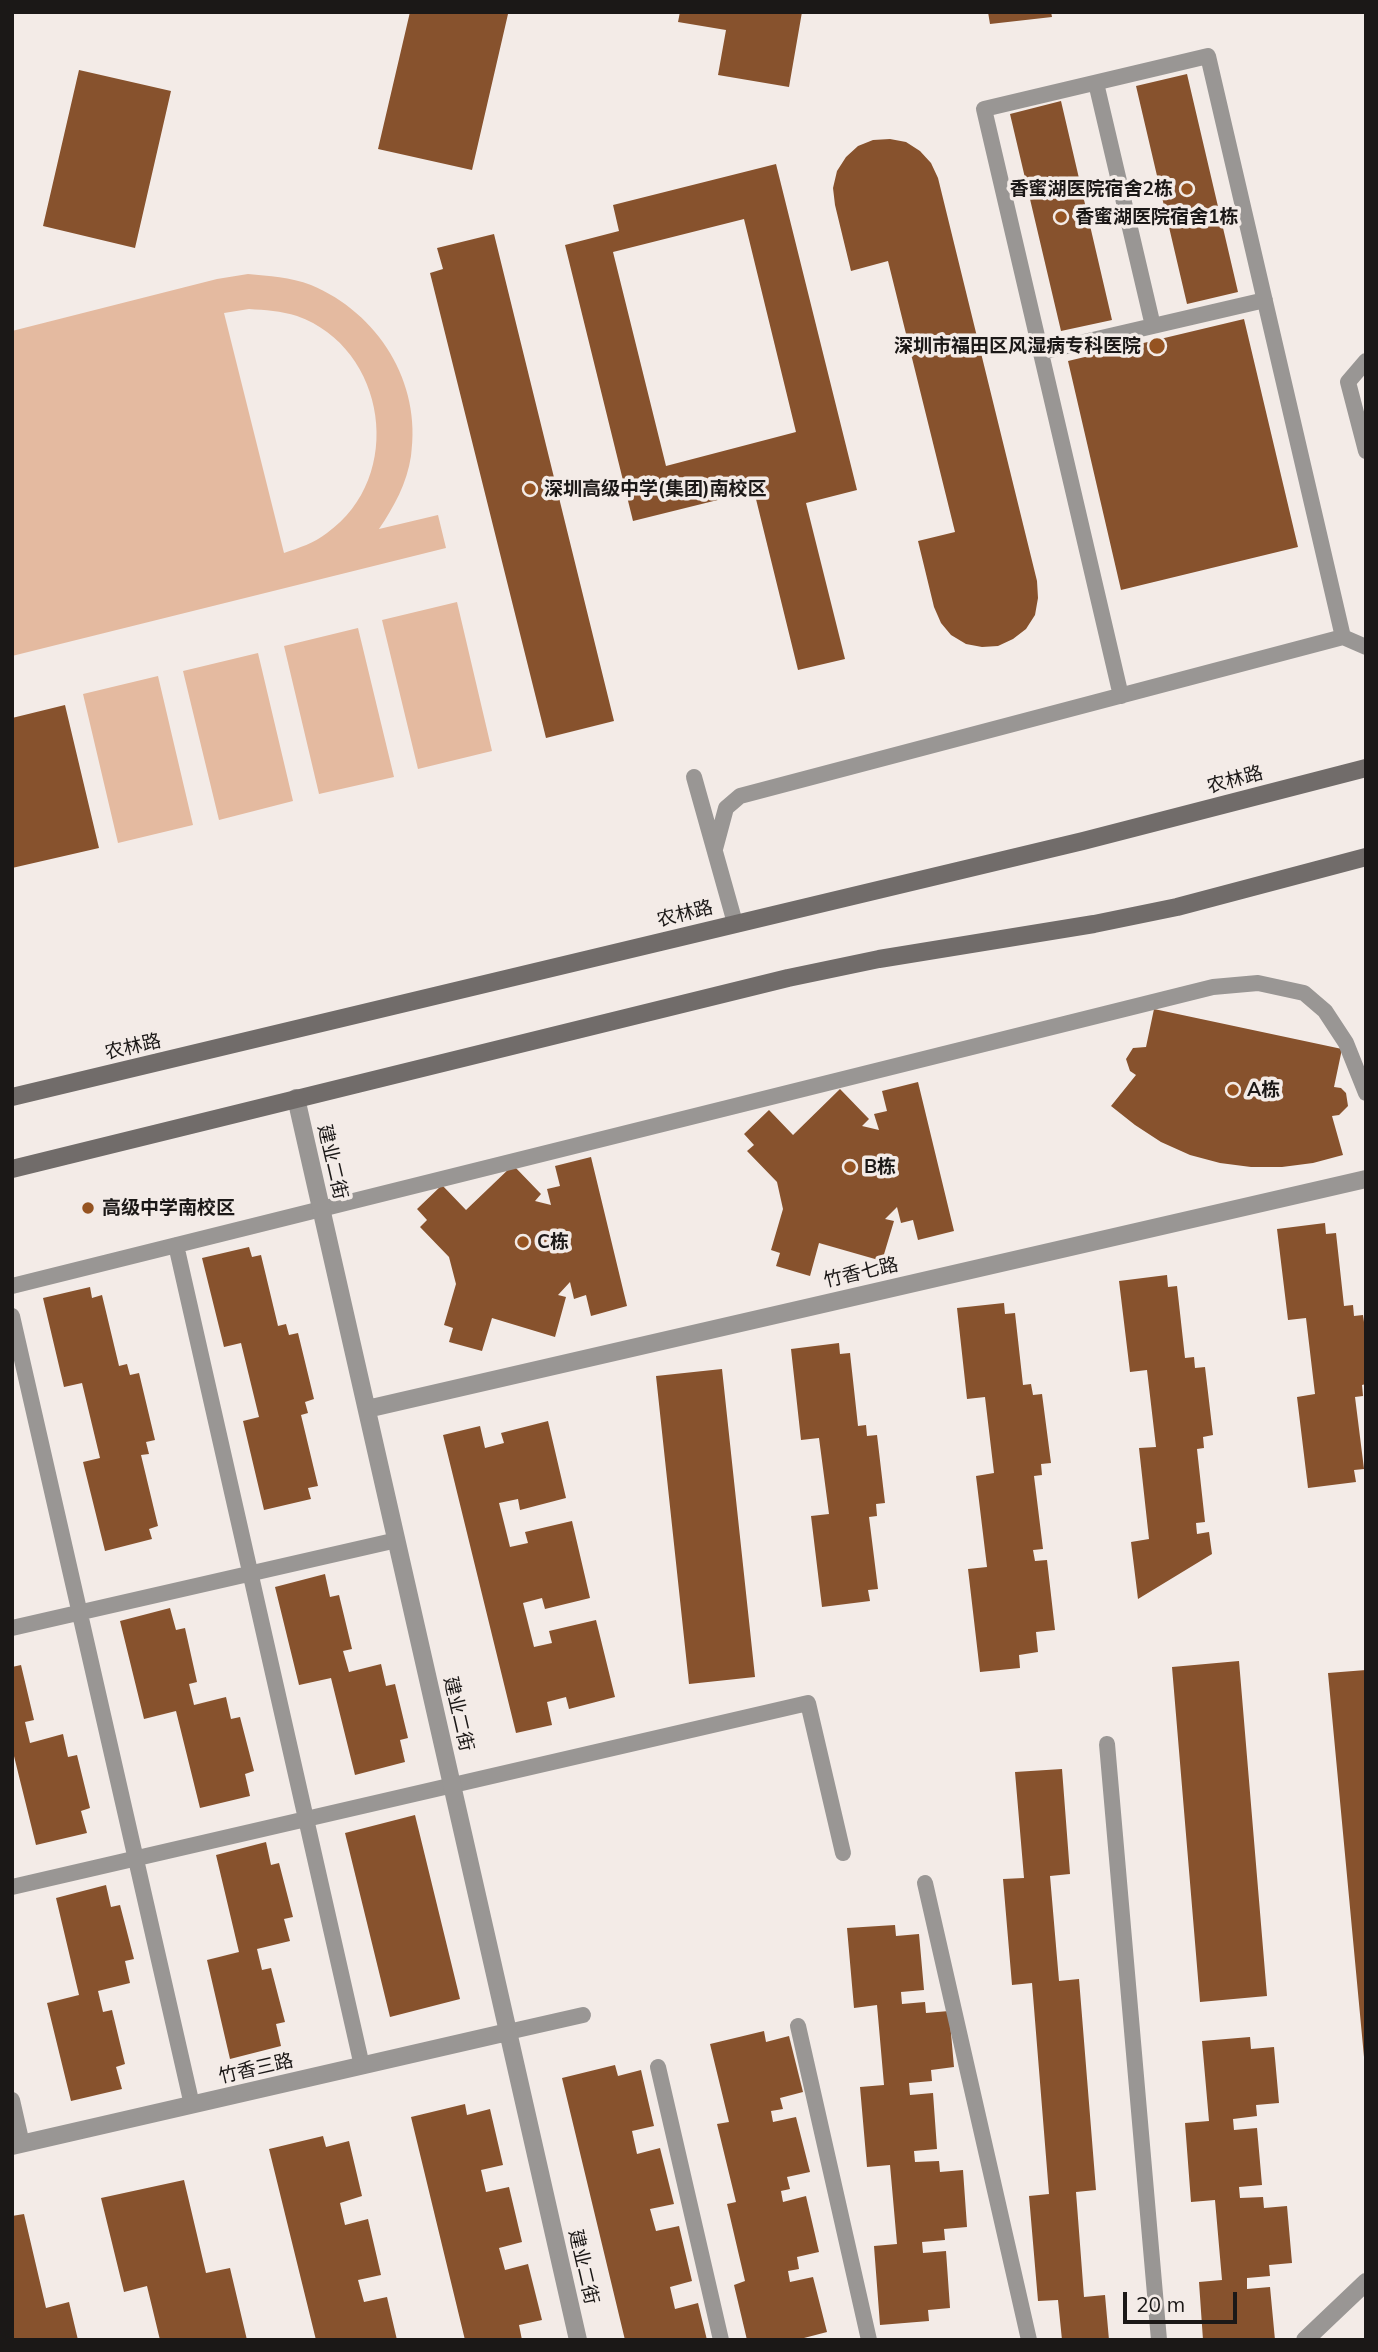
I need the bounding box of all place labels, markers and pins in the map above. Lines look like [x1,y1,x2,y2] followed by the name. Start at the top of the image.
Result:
[1010,178,1173,200] place label: 香蜜湖医院宿舍2栋
[1179,181,1195,197] marker: 香蜜湖医院宿舍2栋
[1075,206,1238,228] place label: 香蜜湖医院宿舍1栋
[1053,209,1069,225] marker: 香蜜湖医院宿舍1栋
[894,335,1141,357] place label: 深圳市福田区风湿病专科医院
[1147,336,1167,356] marker: 深圳市福田区风湿病专科医院
[544,478,767,500] place label: 深圳高级中学(集团)南校区
[522,481,538,497] marker: 深圳高级中学(集团)南校区
[1247,1079,1280,1101] place label: A栋
[1225,1082,1241,1098] marker: A栋
[864,1156,896,1178] place label: B栋
[842,1159,858,1175] marker: B栋
[102,1197,235,1219] place label: 高级中学南校区
[80,1200,96,1216] marker: 高级中学南校区
[537,1231,569,1253] place label: C栋
[515,1234,531,1250] marker: C栋

